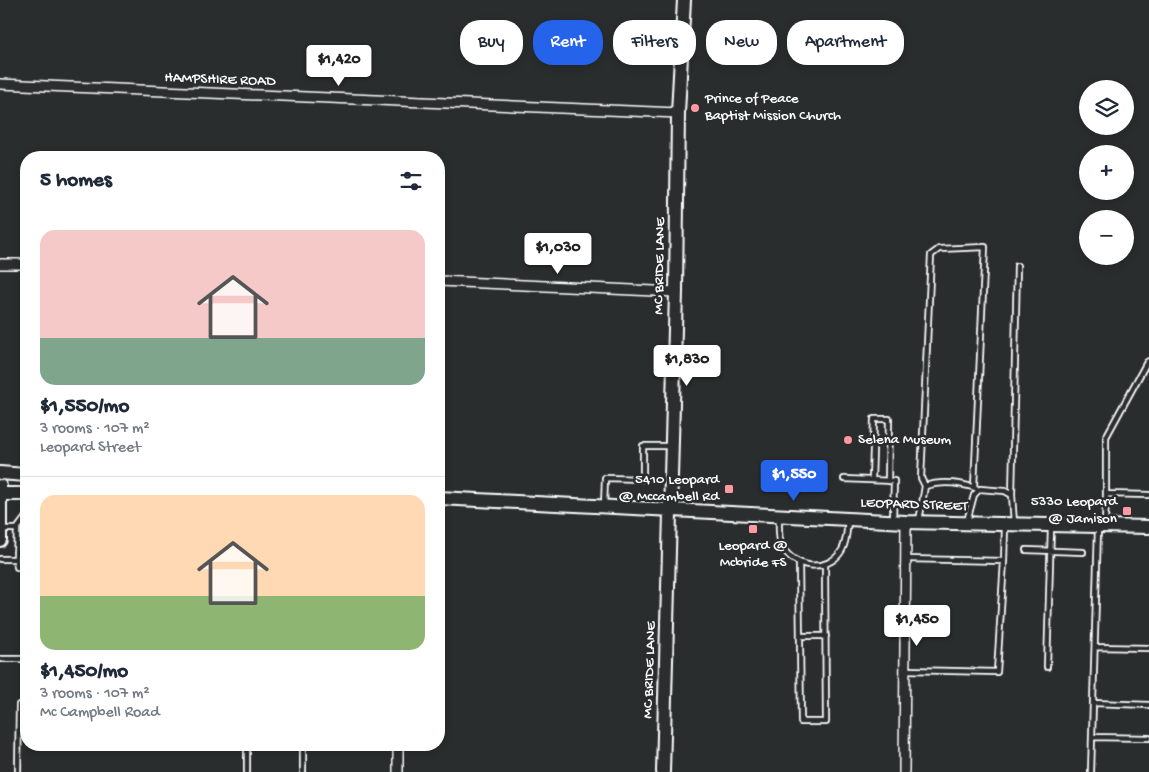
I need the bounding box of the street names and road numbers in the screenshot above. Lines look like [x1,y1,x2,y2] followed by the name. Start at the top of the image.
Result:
[164,69,276,91] street label: HAMPSHIRE ROAD
[650,217,670,315] street label: MC BRIDE LANE
[860,494,969,516] street label: LEOPARD STREET
[639,620,661,719] street label: MC BRIDE LANE

